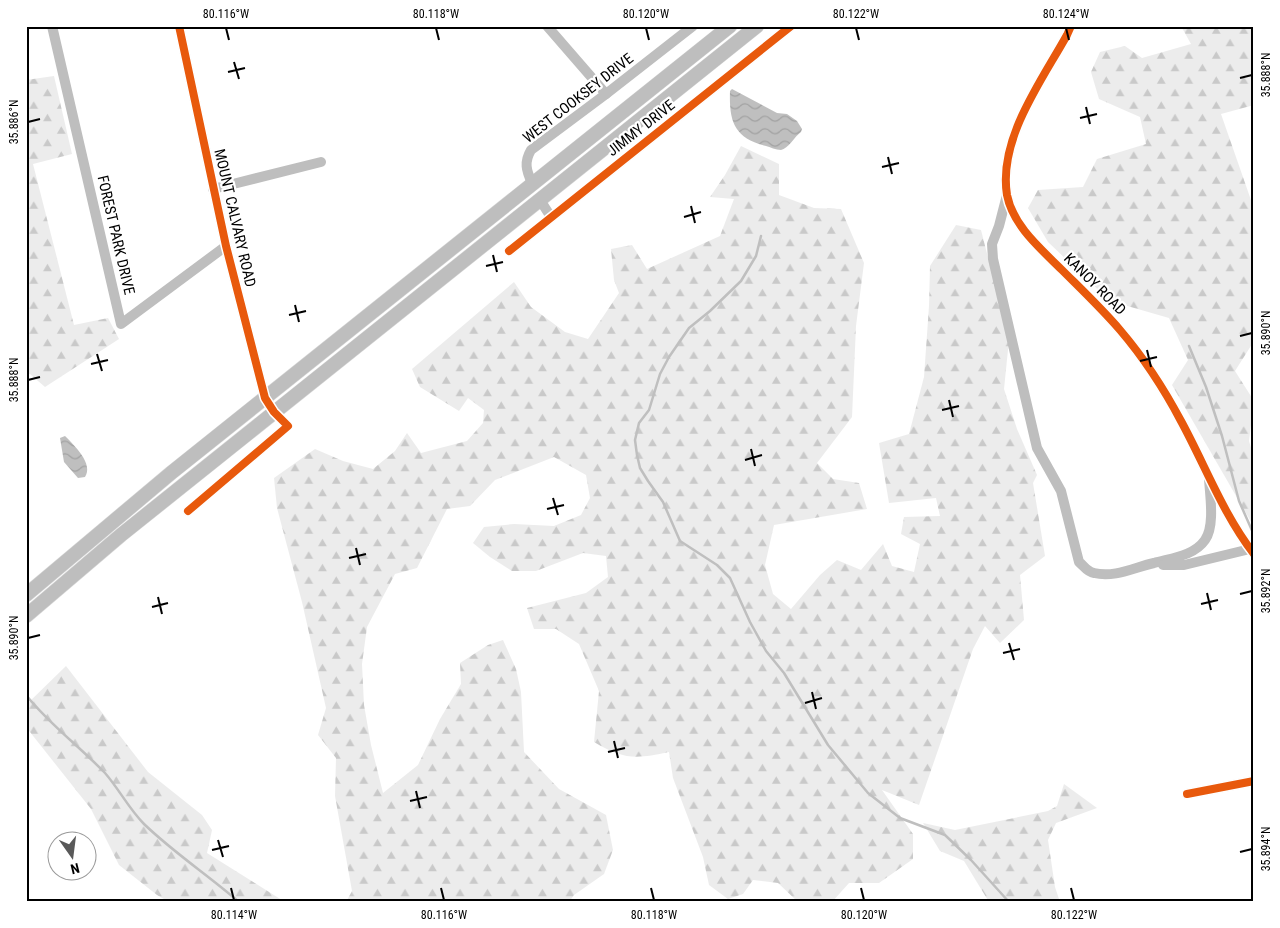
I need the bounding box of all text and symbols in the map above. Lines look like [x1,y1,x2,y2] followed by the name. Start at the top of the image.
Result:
[203,7,249,21] text: 80.116°W
[413,7,459,21] text: 80.118°W
[623,7,669,21] text: 80.120°W
[833,7,879,21] text: 80.122°W
[1043,7,1089,21] text: 80.124°W
[519,49,637,147] street label: WEST COOKSEY DRIVE
[1259,53,1273,97] text: 35.888°N
[604,96,678,160] street label: JIMMY DRIVE
[7,100,21,144] text: 35.886°N
[210,147,260,289] street label: MOUNT CALVARY ROAD
[94,174,138,296] street label: FOREST PARK DRIVE
[1060,249,1130,319] street label: KANOY ROAD
[1259,311,1273,355] text: 35.890°N
[7,358,21,402] text: 35.888°N
[1259,569,1273,613] text: 35.892°N
[7,616,21,660] text: 35.890°N
[1259,827,1273,871] text: 35.894°N
[48,830,98,880] north arrow
[69,860,81,877] text: N
[211,908,257,922] text: 80.114°W
[421,908,467,922] text: 80.116°W
[631,908,677,922] text: 80.118°W
[841,908,887,922] text: 80.120°W
[1051,908,1097,922] text: 80.122°W

